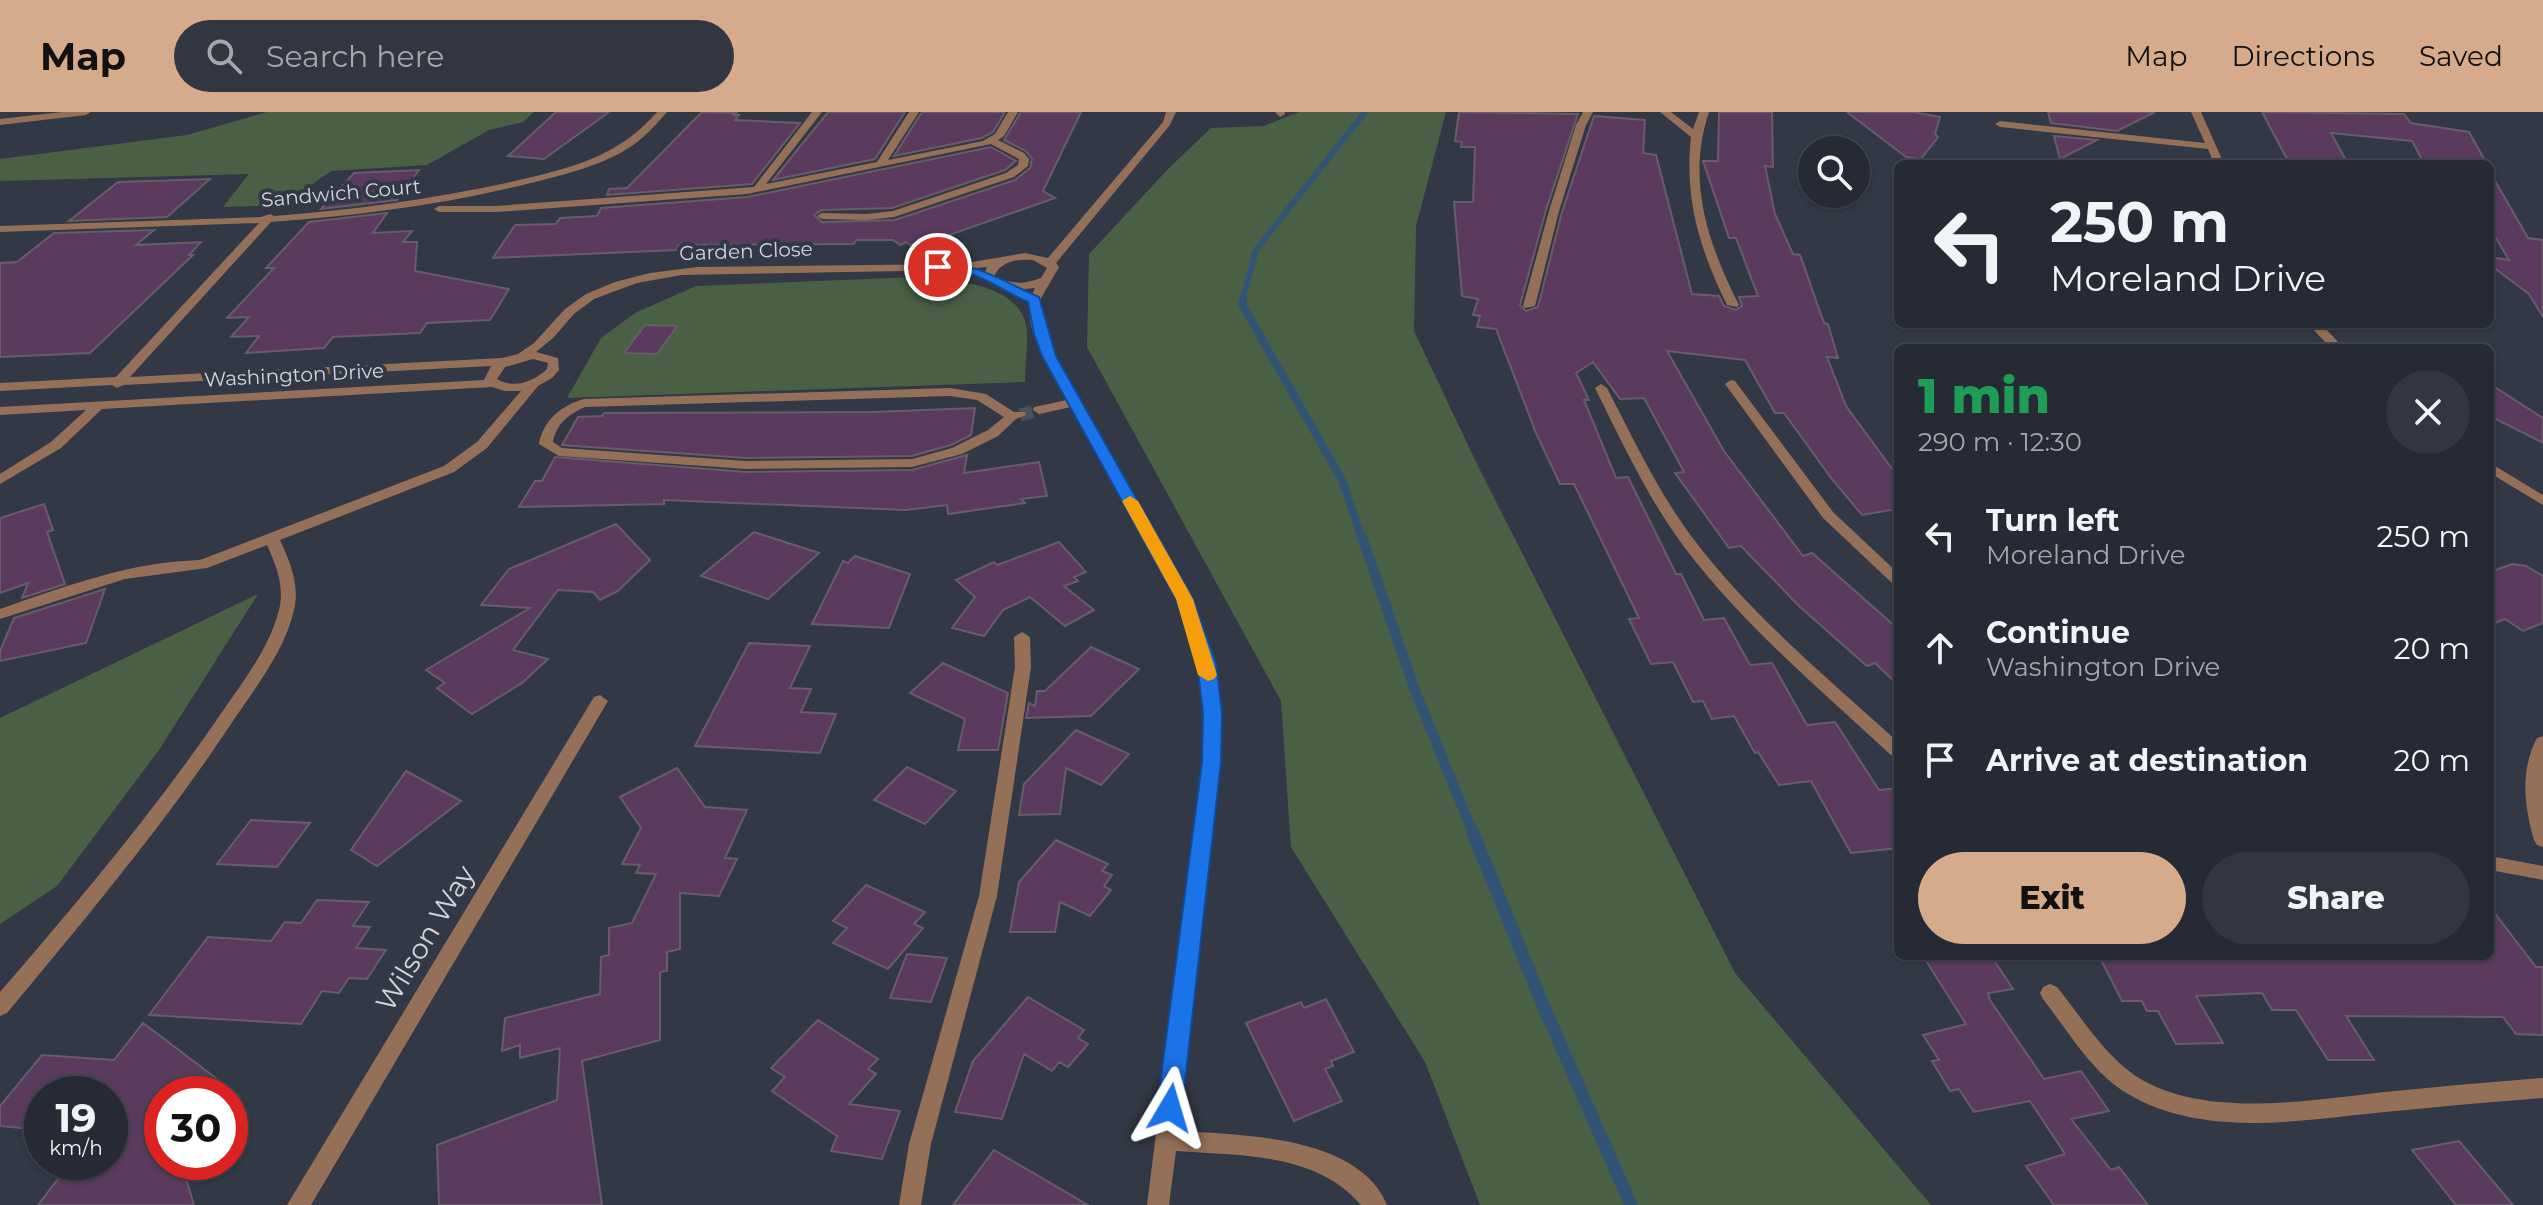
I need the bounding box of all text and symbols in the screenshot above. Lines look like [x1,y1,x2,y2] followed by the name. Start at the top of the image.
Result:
[174,20,734,92] search box
[40,33,126,80] text: Map
[202,34,246,78] icon: search
[266,38,444,75] text: Search here
[2125,39,2187,73] text: Map
[2231,39,2375,73] text: Directions
[2419,39,2503,73] text: Saved
[1798,136,1870,208] map controls
[1798,136,1870,208] button: search
[260,174,422,212] street label: Sandwich Court
[2050,188,2229,256] text: 250 m
[1918,192,2022,296] icon: left
[904,233,972,301] pin
[679,237,813,265] street label: Garden Close
[916,245,960,289] icon: arrive
[2050,256,2326,300] text: Moreland Drive
[203,358,385,392] street label: Washington Drive
[1918,367,2050,425] text: 1 min
[2386,370,2470,454] button: close
[1918,426,2082,458] text: 290 m · 12:30
[1986,502,2119,539] text: Turn left
[1918,514,1962,558] icon: left
[2376,518,2470,555] text: 250 m
[1986,539,2185,571] text: Moreland Drive
[1986,614,2130,651] text: Continue
[1918,626,1962,670] icon: ahead
[2393,630,2470,667] text: 20 m
[1986,651,2220,683] text: Washington Drive
[1918,738,1962,782] icon: arrive
[1986,742,2308,779] text: Arrive at destination
[2393,742,2470,779] text: 20 m
[1918,852,2186,944] button: Exit
[2202,852,2470,944] button: Share
[368,858,482,1017] street label: Wilson Way
[1128,1066,1212,1150] position arrow
[144,1076,248,1180] speed limit sign: 30
[55,1093,97,1142] text: 19
[49,1136,103,1160] text: km/h

